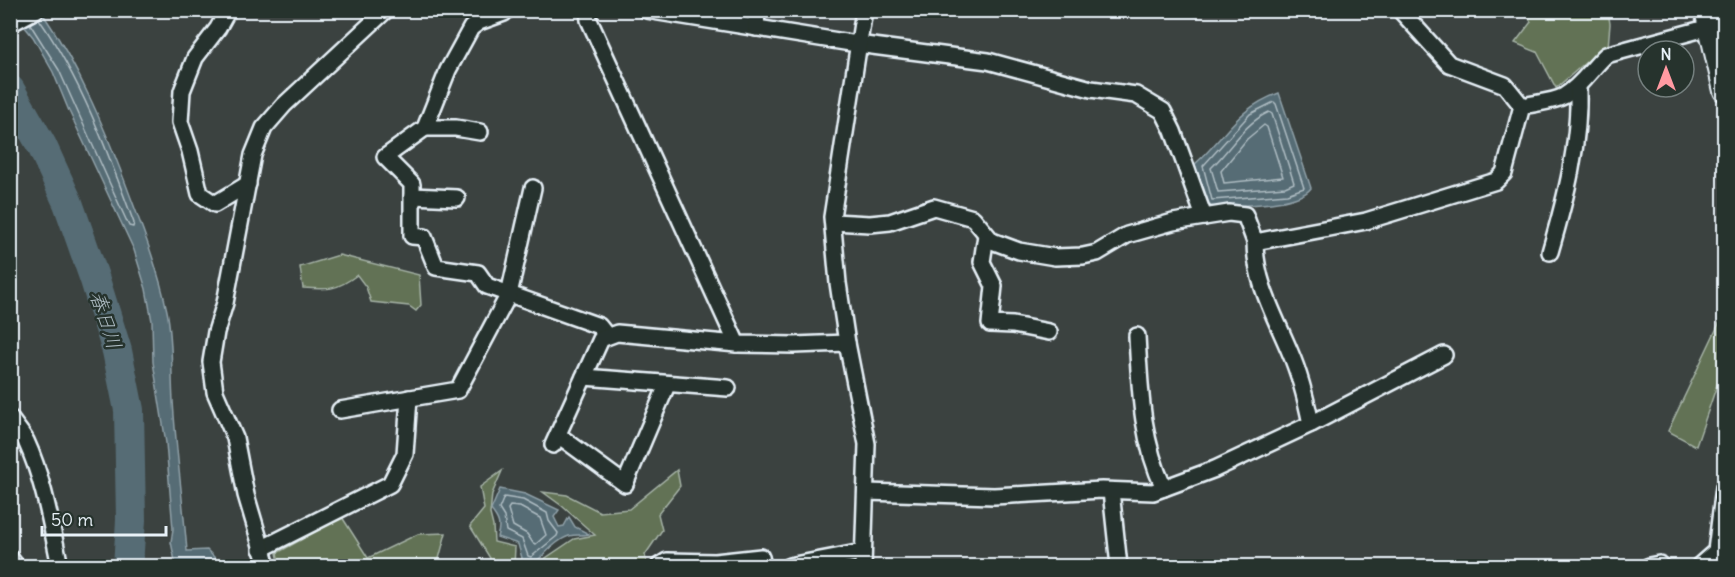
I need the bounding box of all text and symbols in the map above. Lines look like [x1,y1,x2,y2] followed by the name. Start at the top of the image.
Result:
[1636,39,1696,99] north arrow
[1660,44,1672,64] text: N
[85,287,128,352] water label: 春日川
[42,499,166,537] scale bar
[51,508,93,531] text: 50 m

